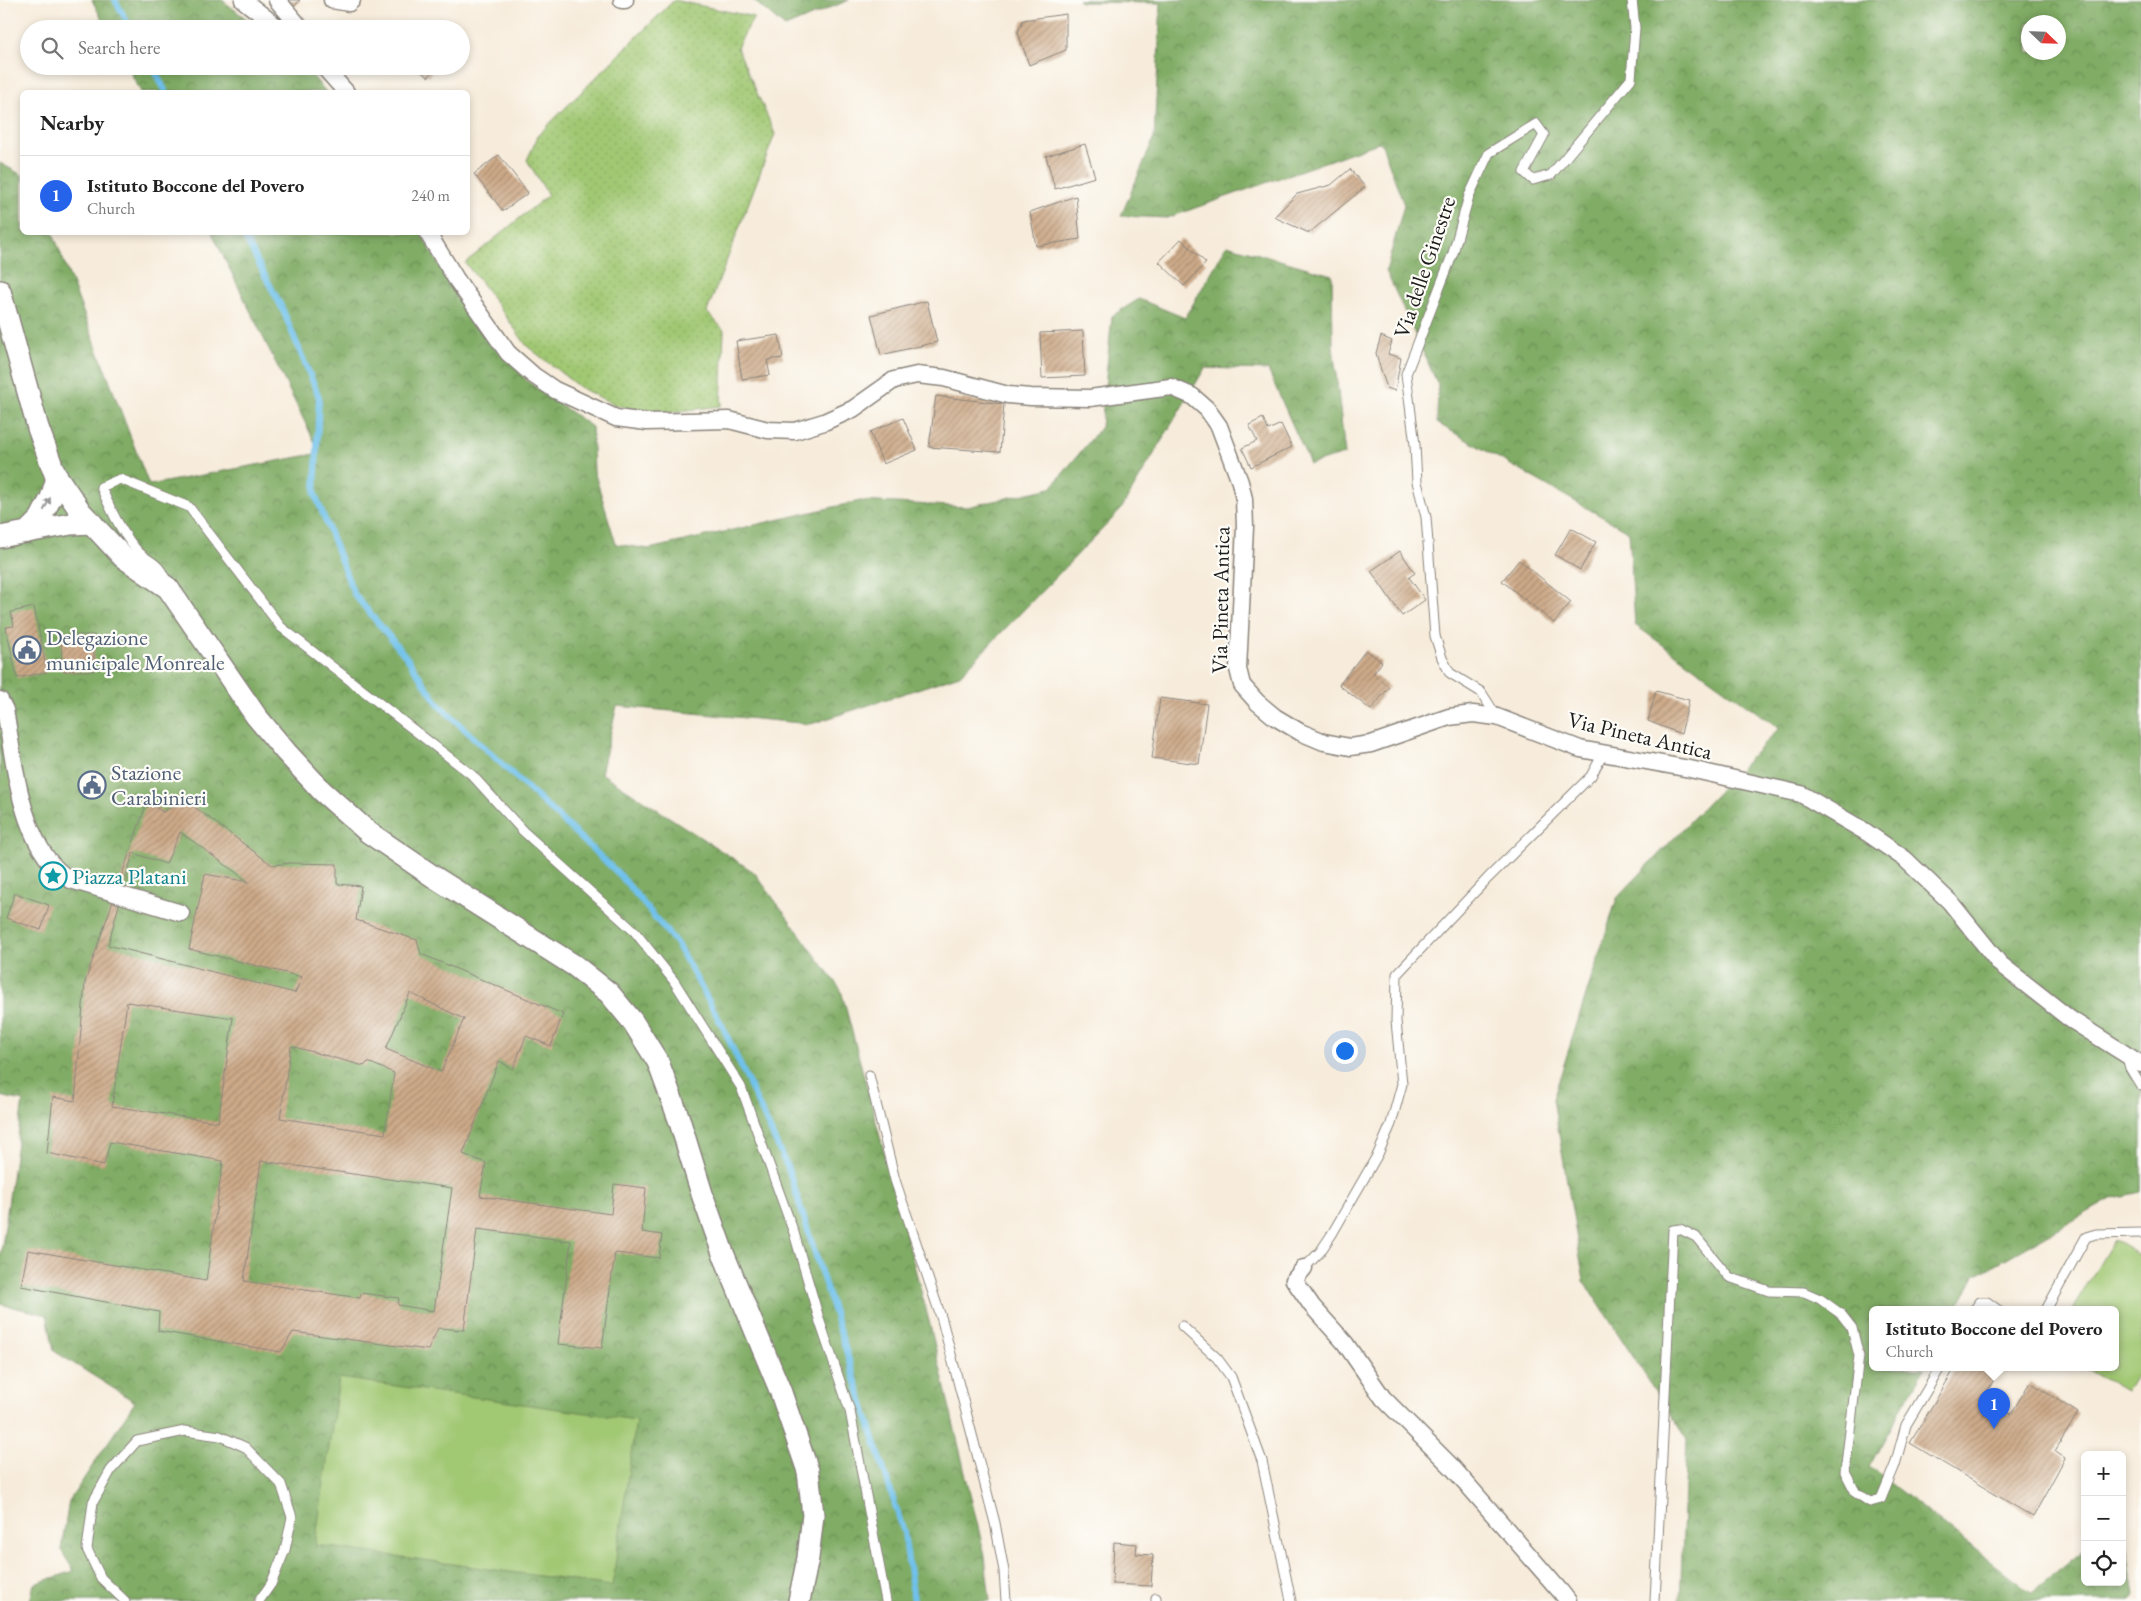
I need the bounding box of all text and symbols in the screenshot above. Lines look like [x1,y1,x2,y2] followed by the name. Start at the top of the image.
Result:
[2021,15,2066,60] north arrow
[20,20,470,75] search box
[38,34,66,62] icon: search
[78,35,160,60] text: Search here
[40,109,104,136] text: Nearby
[87,173,304,198] text: Istituto Boccone del Povero
[52,185,60,206] text: 1
[411,185,450,206] text: 240 m
[1387,192,1462,342] street label: Via delle Ginestre
[87,198,135,219] text: Church
[43,497,51,511] one-way arrow
[1205,526,1236,674] street label: Via Pineta Antica
[46,623,225,677] place label: Delegazione municipale Monreale
[12,635,42,665] public building icon: Delegazione municipale Monreale
[1565,705,1715,766] street label: Via Pineta Antica
[111,758,207,812] place label: Stazione Carabinieri
[77,770,107,800] public building icon: Stazione Carabinieri
[38,861,68,891] place icon: Piazza Platani
[72,862,187,891] place label: Piazza Platani
[1332,1038,1358,1064] your location
[1869,1306,2119,1371] popup
[1885,1316,2103,1341] text: Istituto Boccone del Povero
[1885,1341,1934,1362] text: Church
[1978,1388,2010,1429] pin: 1
[2081,1451,2126,1586] map controls
[2081,1451,2126,1496] button: +
[2081,1496,2126,1541] button: −
[2081,1541,2126,1586] button: locate

